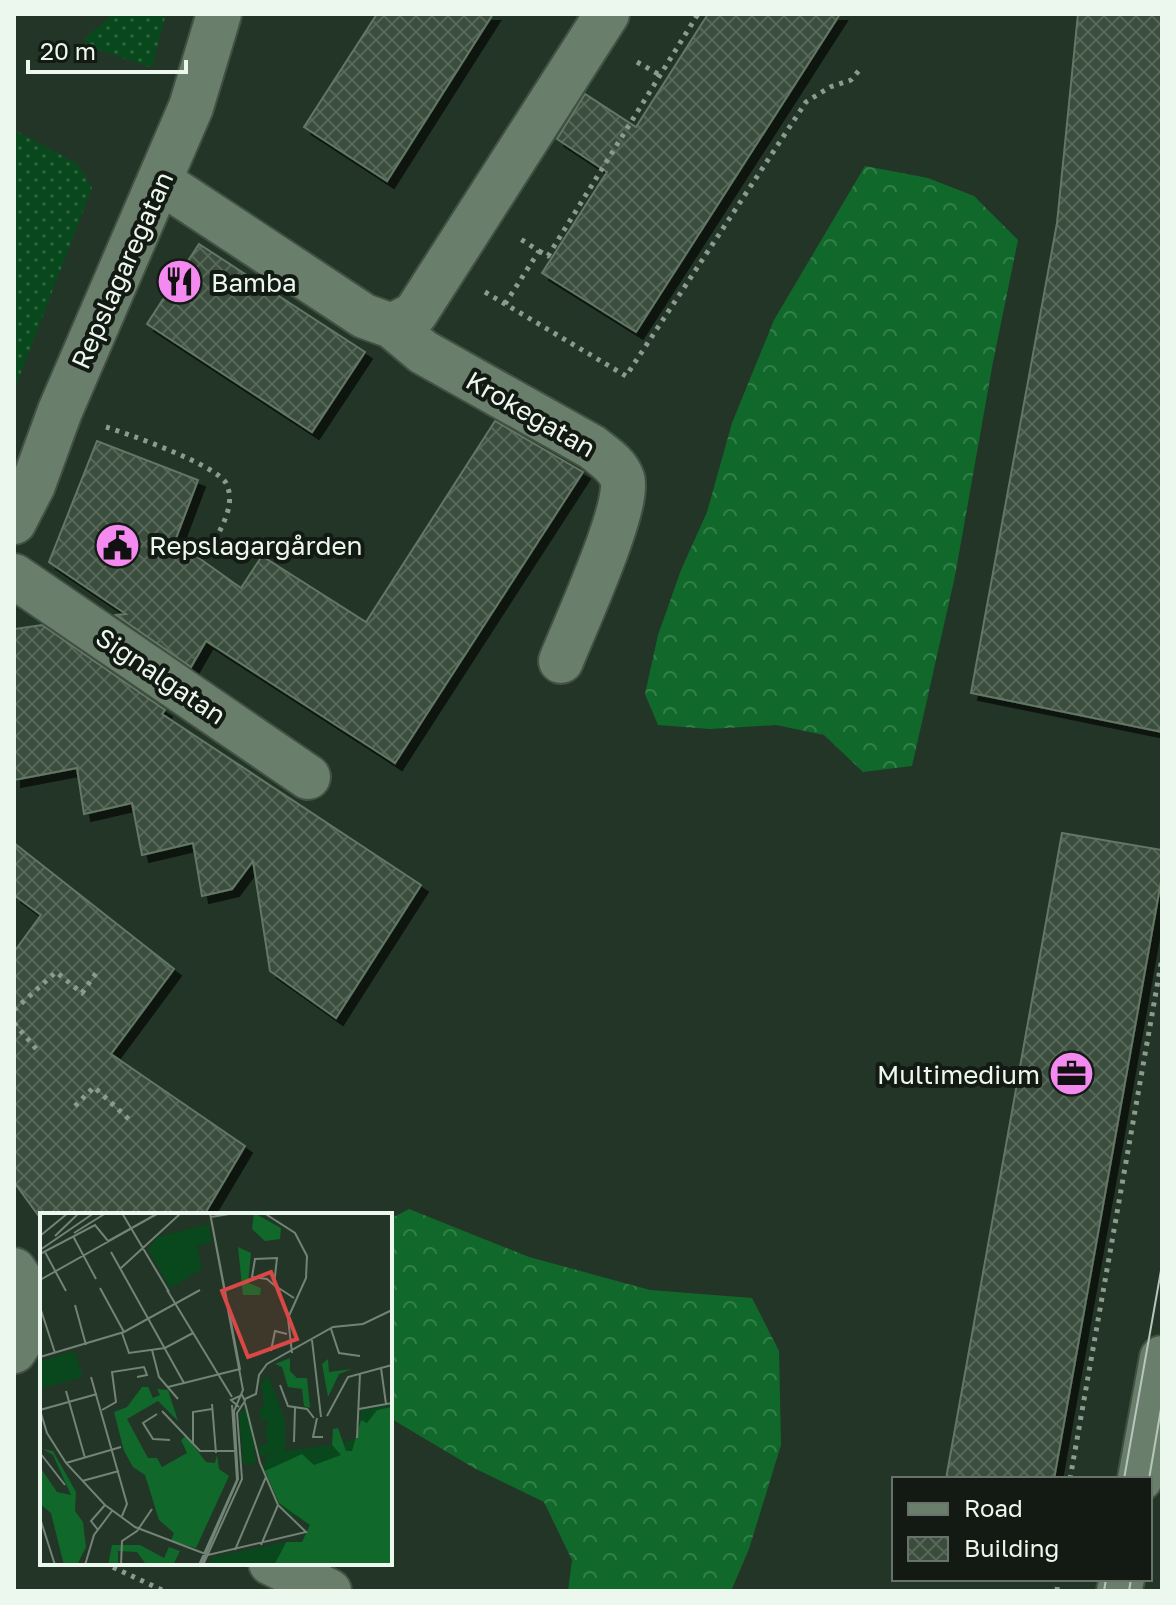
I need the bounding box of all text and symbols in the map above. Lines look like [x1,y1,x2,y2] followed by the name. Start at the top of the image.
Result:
[28,24,186,74] scale bar
[40,36,96,65] text: 20 m
[65,167,179,373] street label: Repslagaregatan
[156,258,204,306] restaurant icon: Bamba
[211,267,297,298] place label: Bamba
[461,365,601,463] street label: Krokegatan
[94,521,142,569] public building icon: Repslagargården
[149,530,362,561] place label: Repslagargården
[90,621,232,731] street label: Signalgatan
[1047,1050,1095,1098] office icon: Multimedium
[877,1059,1040,1090] place label: Multimedium
[40,1213,392,1565] inset map
[892,1477,1152,1581] legend
[964,1493,1023,1522] text: Road
[964,1533,1059,1562] text: Building

